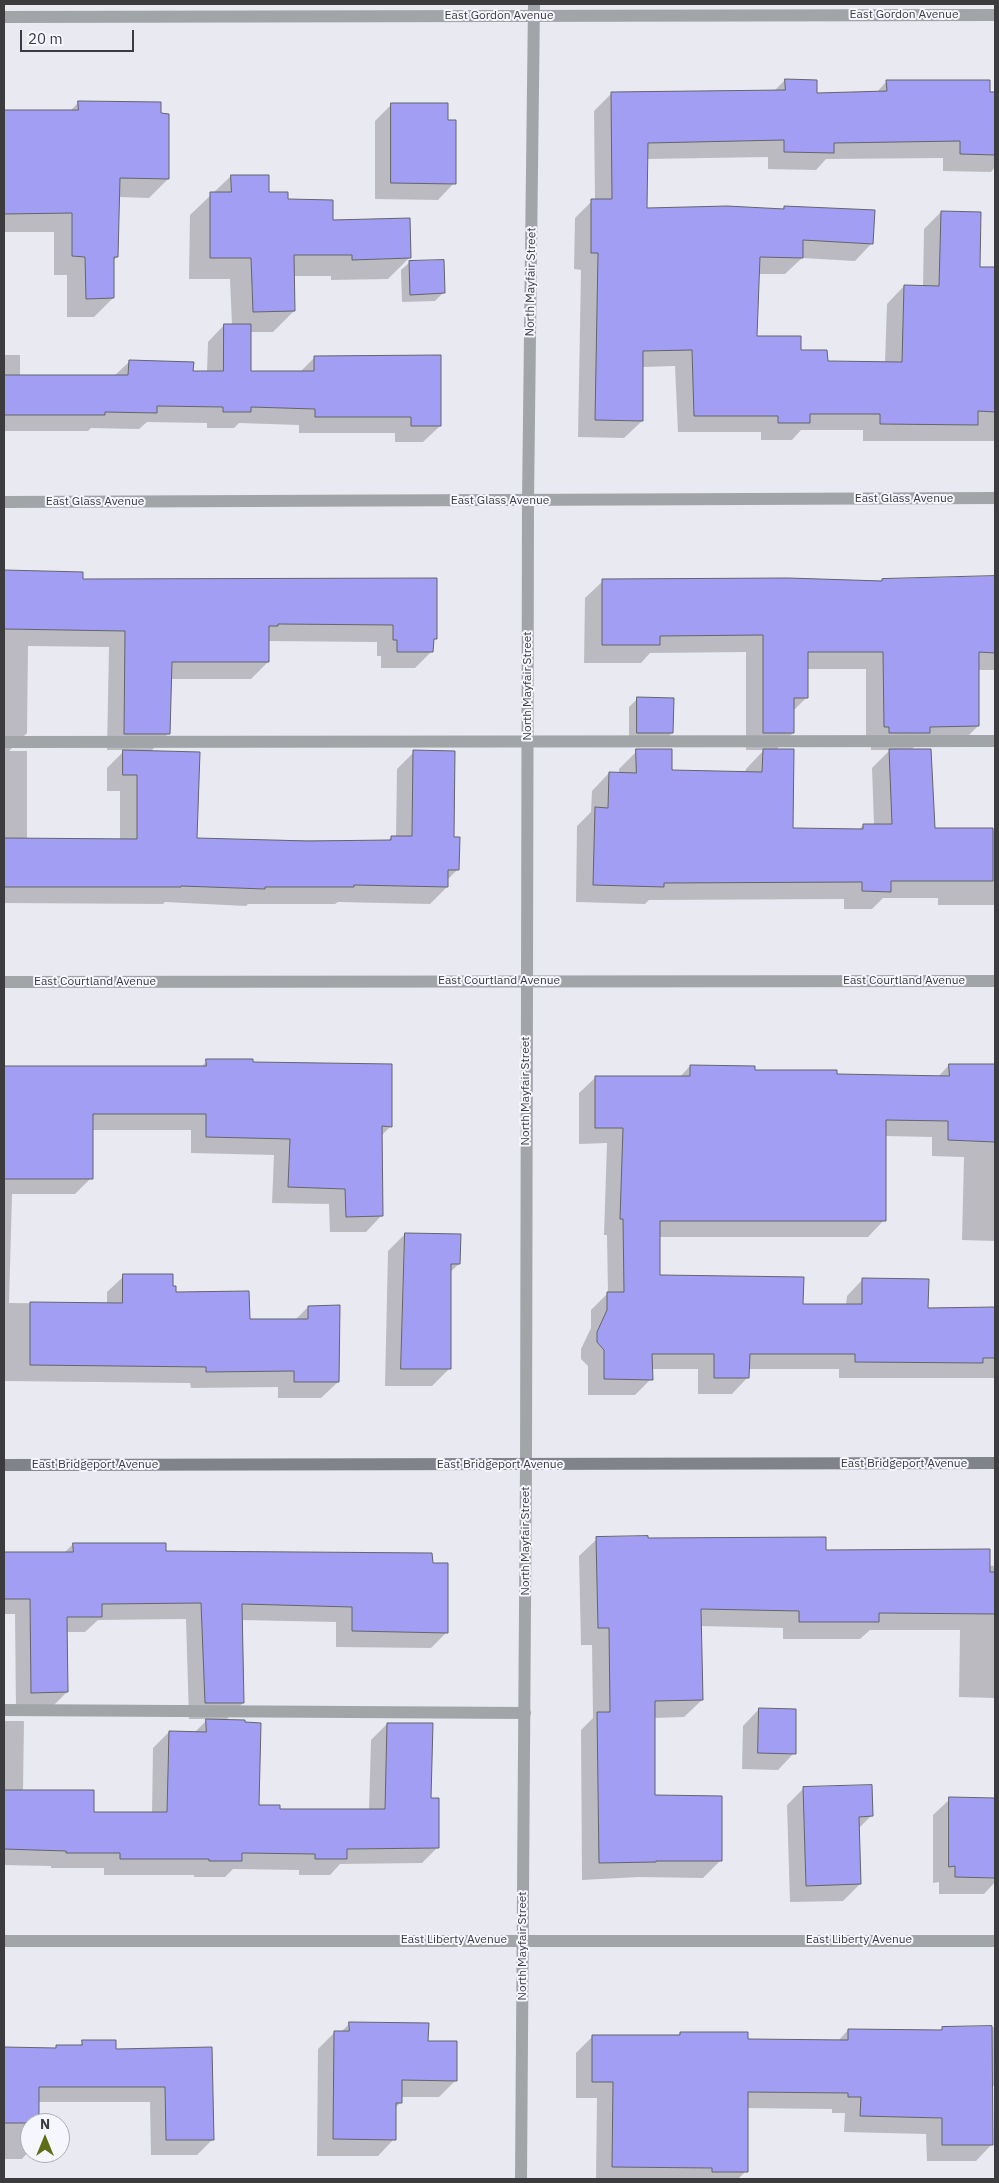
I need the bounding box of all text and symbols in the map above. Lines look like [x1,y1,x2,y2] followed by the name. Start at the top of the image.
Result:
[850,8,958,22] street label: East Gordon Avenue
[445,9,553,23] street label: East Gordon Avenue
[22,20,136,52] scale bar
[28,29,63,48] text: 20 m
[523,227,539,337] street label: North Mayfair Street
[855,492,953,506] street label: East Glass Avenue
[451,494,549,508] street label: East Glass Avenue
[46,495,144,509] street label: East Glass Avenue
[521,631,535,741] street label: North Mayfair Street
[438,974,560,988] street label: East Courtland Avenue
[843,974,965,988] street label: East Courtland Avenue
[34,975,156,989] street label: East Courtland Avenue
[519,1036,533,1146] street label: North Mayfair Street
[841,1457,967,1471] street label: East Bridgeport Avenue
[32,1458,158,1472] street label: East Bridgeport Avenue
[437,1458,563,1472] street label: East Bridgeport Avenue
[519,1486,533,1596] street label: North Mayfair Street
[516,1891,530,2001] street label: North Mayfair Street
[401,1933,507,1947] street label: East Liberty Avenue
[806,1933,912,1947] street label: East Liberty Avenue
[20,2113,70,2163] north arrow
[40,2115,50,2133] text: N

